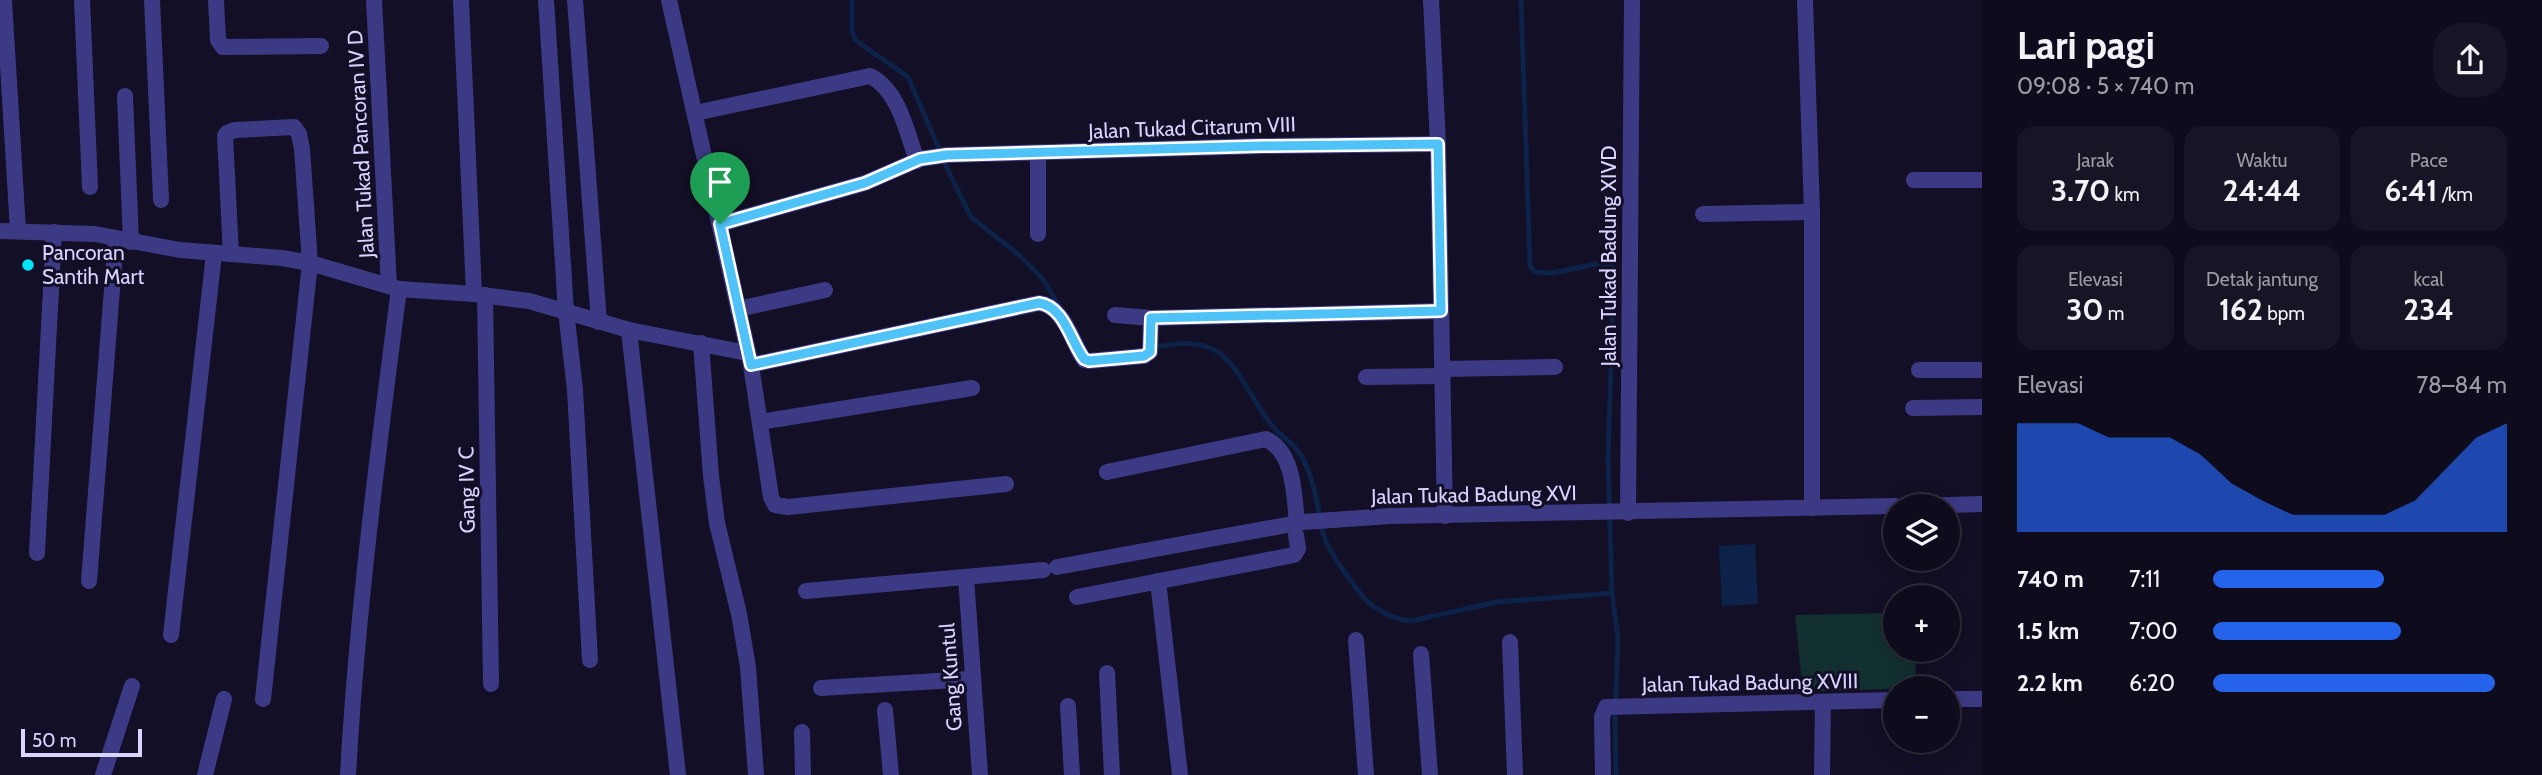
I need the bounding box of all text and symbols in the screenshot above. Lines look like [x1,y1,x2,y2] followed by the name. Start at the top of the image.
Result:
[2017,22,2155,69] text: Lari pagi
[2433,23,2507,97] button: share
[342,29,379,260] street label: Jalan Tukad Pancoran IV D
[2017,72,2194,100] text: 09:08 · 5 × 740 m
[1087,111,1296,144] street label: Jalan Tukad Citarum VIII
[1596,146,1621,367] street label: Jalan Tukad Badung XIVD
[2077,149,2114,172] text: Jarak
[2236,149,2288,172] text: Waktu
[2410,149,2448,172] text: Pace
[690,152,750,224] pin
[701,163,739,201] icon: arrive
[2051,172,2110,209] text: 3.70
[2223,172,2301,209] text: 24:44
[2384,172,2437,209] text: 6:41
[2110,183,2140,206] text: km
[2437,183,2473,206] text: /km
[42,240,144,289] place label: Pancoran Santih Mart
[20,257,36,273] marker: Pancoran Santih Mart
[2068,268,2123,291] text: Elevasi
[2206,268,2318,291] text: Detak jantung
[2414,268,2444,291] text: kcal
[2066,291,2104,328] text: 30
[2219,291,2263,328] text: 162
[2403,291,2454,328] text: 234
[2104,302,2124,325] text: m
[2263,302,2305,325] text: bpm
[2017,371,2083,399] text: Elevasi
[2416,371,2507,399] text: 78–84 m
[453,446,480,534] street label: Gang IV C
[1370,480,1577,509] street label: Jalan Tukad Badung XVI
[1883,494,1960,753] map controls
[1883,494,1960,571] button: layers
[2017,565,2084,593] text: 740 m
[2129,565,2160,593] text: 7:11
[1883,585,1960,662] button: +
[2017,617,2079,645] text: 1.5 km
[2129,617,2177,645] text: 7:00
[934,622,967,732] street label: Gang Kuntul
[1641,668,1858,697] street label: Jalan Tukad Badung XVIII
[2017,669,2083,697] text: 2.2 km
[2129,669,2175,697] text: 6:20
[1883,676,1960,753] button: −
[21,726,142,758] scale bar
[32,729,76,752] text: 50 m

